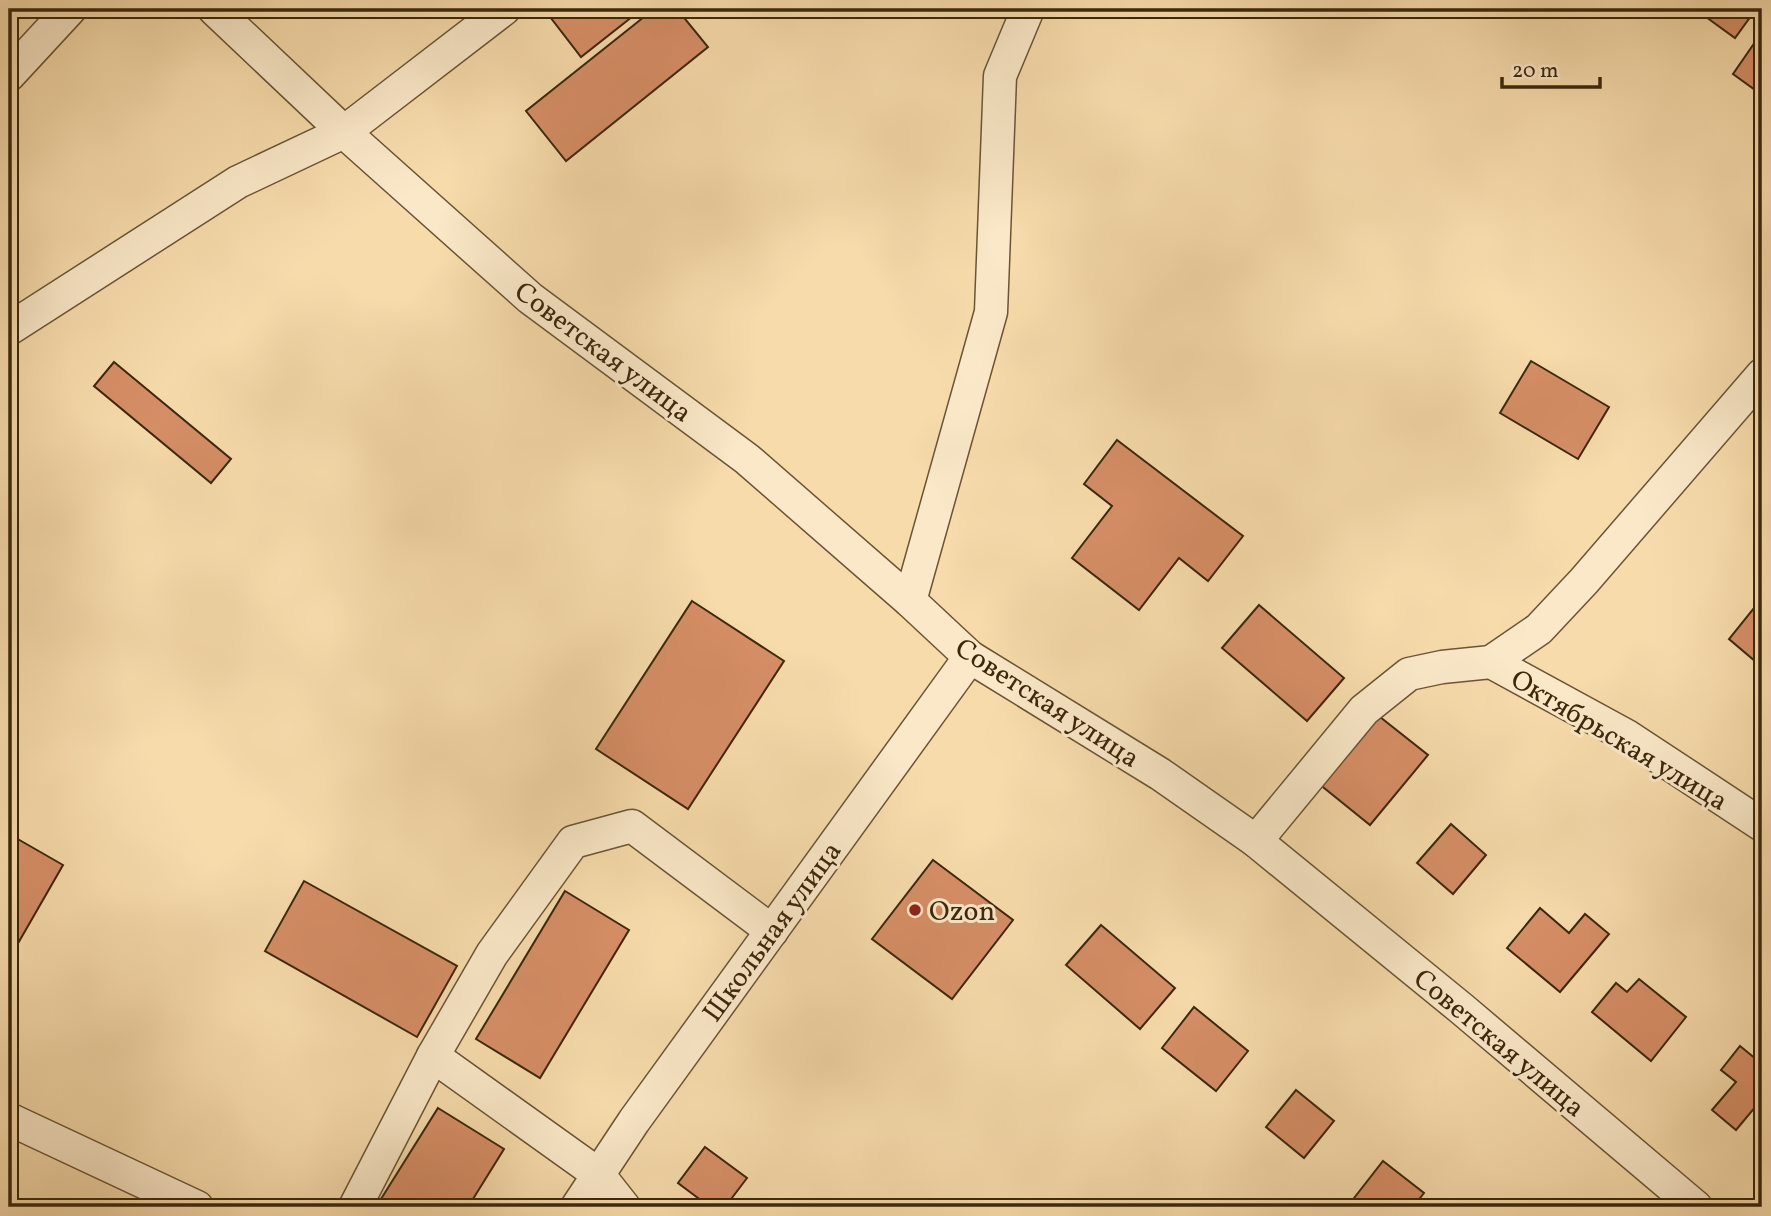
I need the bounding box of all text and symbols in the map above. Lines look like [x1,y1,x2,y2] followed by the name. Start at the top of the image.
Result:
[1502,46,1600,90] scale bar
[1512,57,1558,86] text: 20 m
[506,273,699,433] street label: Советская улица
[947,630,1147,779] street label: Советская улица
[1503,661,1735,822] street label: Октябрьская улица
[694,834,852,1031] street label: Школьная улица
[929,893,995,932] place label: Ozon
[907,902,923,918] marker: Ozon
[1404,960,1593,1127] street label: Советская улица

